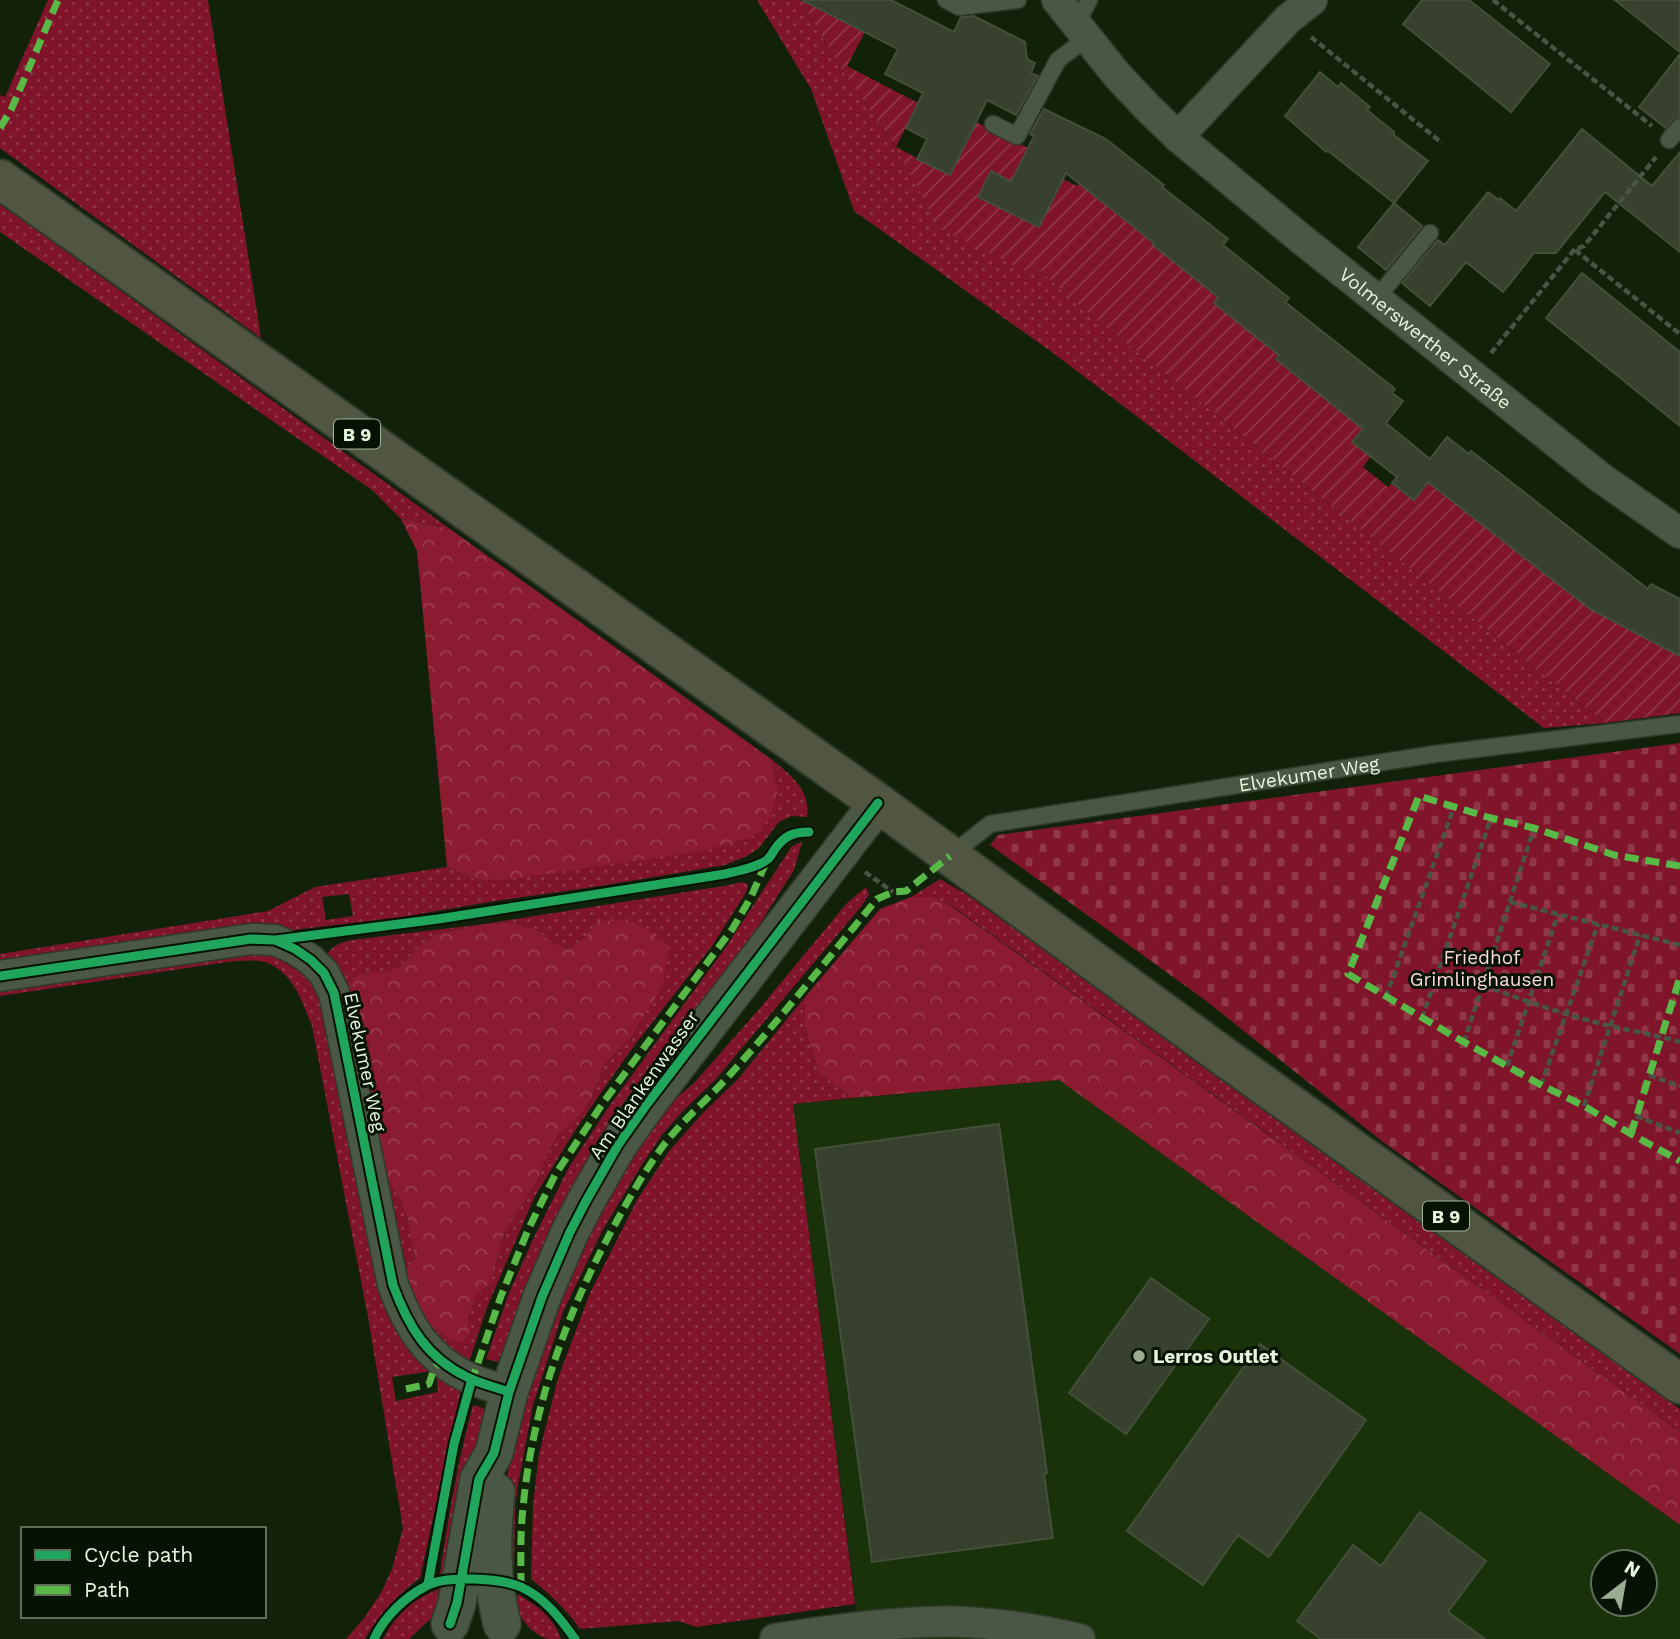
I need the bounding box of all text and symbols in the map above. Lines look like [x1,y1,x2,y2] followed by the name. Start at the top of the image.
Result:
[1335,262,1516,414] street label: Volmerswerther Straße
[334,420,380,448] road number: B 9
[1237,751,1382,796] street label: Elvekumer Weg
[1410,946,1554,991] park label: Friedhof Grimlinghausen
[339,990,391,1135] street label: Elvekumer Weg
[584,1006,704,1164] street label: Am Blankenwasser
[1423,1202,1469,1231] road number: B 9
[1153,1345,1279,1368] place label: Lerros Outlet
[1131,1348,1147,1364] marker: Lerros Outlet
[21,1527,266,1618] legend
[84,1542,193,1567] text: Cycle path
[1589,1548,1659,1618] north arrow
[1621,1555,1644,1582] text: N
[84,1577,130,1602] text: Path

